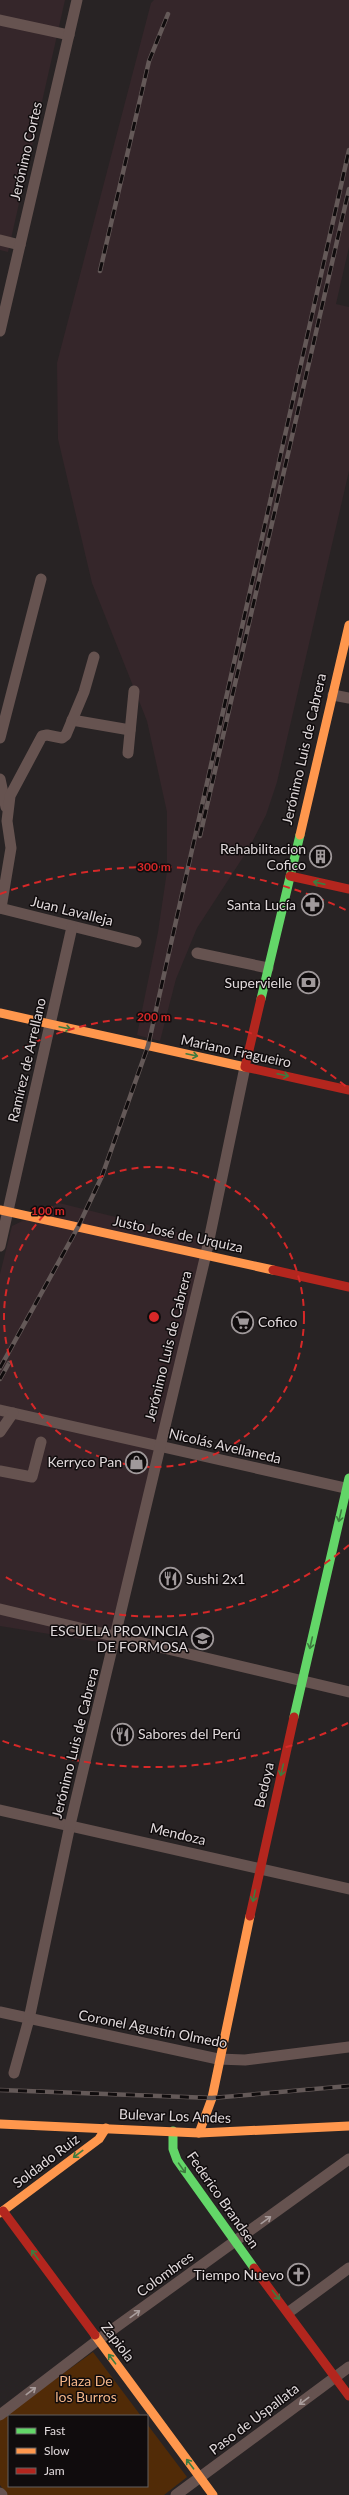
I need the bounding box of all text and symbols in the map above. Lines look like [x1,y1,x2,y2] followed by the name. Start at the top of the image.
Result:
[6,100,45,202] street label: Jerónimo Cortes
[278,672,329,826] street label: Jerónimo Luis de Cabrera
[220,840,306,873] place label: Rehabilitacion Cofico
[308,844,334,870] building icon: Rehabilitacion Cofico
[137,859,171,874] text: 300 m
[313,878,326,886] one-way arrow
[29,892,115,929] street label: Juan Lavalleja
[299,892,325,918] pharmacy icon: Santa Lucía
[227,896,296,913] place label: Santa Lucía
[295,970,321,996] bank icon: Supervielle
[224,974,292,991] place label: Supervielle
[4,996,49,1124] street label: Ramírez de Arrellano
[137,1009,171,1024] text: 200 m
[59,1024,72,1032] one-way arrow
[179,1031,293,1071] street label: Mariano Fragueiro
[186,1052,199,1060] one-way arrow
[276,1071,289,1079] one-way arrow
[31,1203,65,1218] text: 100 m
[112,1211,245,1256] street label: Justo José de Urquiza
[141,1269,194,1423] street label: Jerónimo Luis de Cabrera
[229,1309,255,1335] supermarket icon: Cofico
[147,1310,161,1324] centre of rings
[258,1313,298,1330] place label: Cofico
[167,1424,283,1467] street label: Nicolás Avellaneda
[124,1449,150,1475] shop icon: Kerryco Pan
[48,1453,122,1470] place label: Kerryco Pan
[336,1509,344,1522] one-way arrow
[158,1566,184,1592] restaurant icon: Sushi 2x1
[186,1570,245,1587] place label: Sushi 2x1
[50,1622,189,1655] place label: ESCUELA PROVINCIA DE FORMOSA
[190,1626,216,1652] school or university icon: ESCUELA PROVINCIA DE FORMOSA
[307,1636,315,1649] one-way arrow
[48,1666,101,1820] street label: Jerónimo Luis de Cabrera
[110,1721,136,1747] restaurant icon: Sabores del Perú
[138,1725,241,1742] place label: Sabores del Perú
[250,1761,277,1809] street label: Bedoya
[278,1763,286,1776] one-way arrow
[148,1819,208,1848] street label: Mendoza
[249,1889,257,1902] one-way arrow
[77,2006,229,2051] street label: Coronel Agustín Olmedo
[119,2105,231,2126] street label: Bulevar Los Andes
[9,2130,82,2191] street label: Soldado Ruiz
[184,2148,263,2251] street label: Federico Brandsen
[73,2150,84,2159] one-way arrow
[178,2162,186,2173] one-way arrow
[260,2215,271,2224] one-way arrow
[133,2247,196,2300] street label: Colombres
[31,2249,40,2260] one-way arrow
[286,2262,312,2288] church icon: Tiempo Nuevo
[194,2266,284,2283] place label: Tiempo Nuevo
[271,2290,280,2301] one-way arrow
[130,2310,141,2318] one-way arrow
[98,2319,139,2365] street label: Zapiola
[108,2354,117,2365] one-way arrow
[55,2372,117,2405] park label: Plaza De los Burros
[206,2379,302,2458] street label: Paso de Uspallata
[25,2387,36,2396] one-way arrow
[298,2396,309,2405] one-way arrow
[8,2415,148,2487] legend
[44,2423,66,2438] text: Fast
[44,2443,70,2458] text: Slow
[186,2458,194,2469] one-way arrow
[44,2463,65,2478] text: Jam

